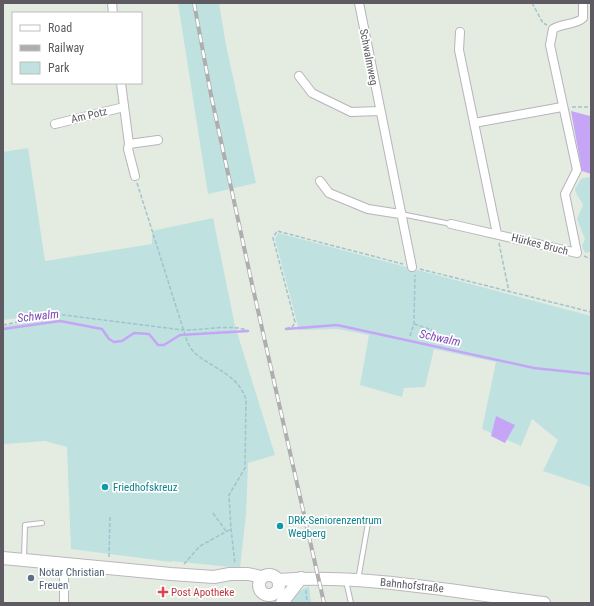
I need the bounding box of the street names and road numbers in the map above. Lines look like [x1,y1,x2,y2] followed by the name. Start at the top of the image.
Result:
[357,28,380,86] street label: Schwalmweg
[70,105,109,126] street label: Am Potz
[510,231,570,258] street label: Hürkes Bruch
[380,576,444,595] street label: Bahnhofstraße

